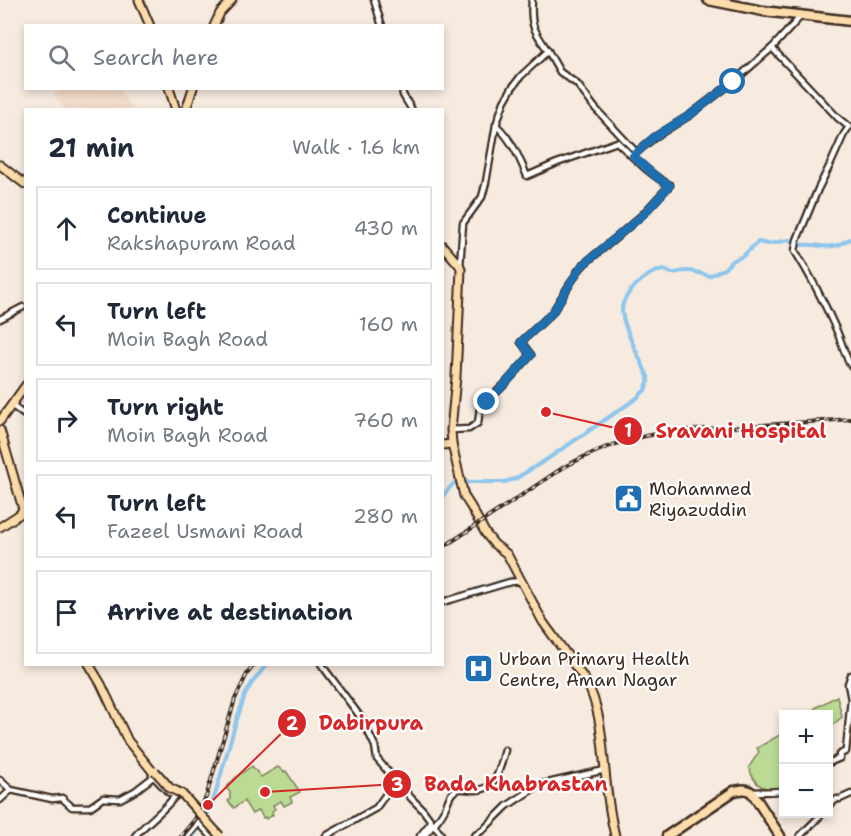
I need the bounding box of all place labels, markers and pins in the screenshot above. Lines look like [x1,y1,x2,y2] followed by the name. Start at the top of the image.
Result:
[613,412,838,450] callout: Sravani Hospital
[649,477,751,522] place label: Mohammed Riyazuddin
[612,483,644,515] public building icon: Mohammed Riyazuddin
[499,647,690,692] place label: Urban Primary Health Centre, Aman Nagar
[462,653,494,685] hospital icon: Urban Primary Health Centre, Aman Nagar
[277,704,435,742] callout: Dabirpura
[382,765,619,803] callout: Bada Khabrastan

